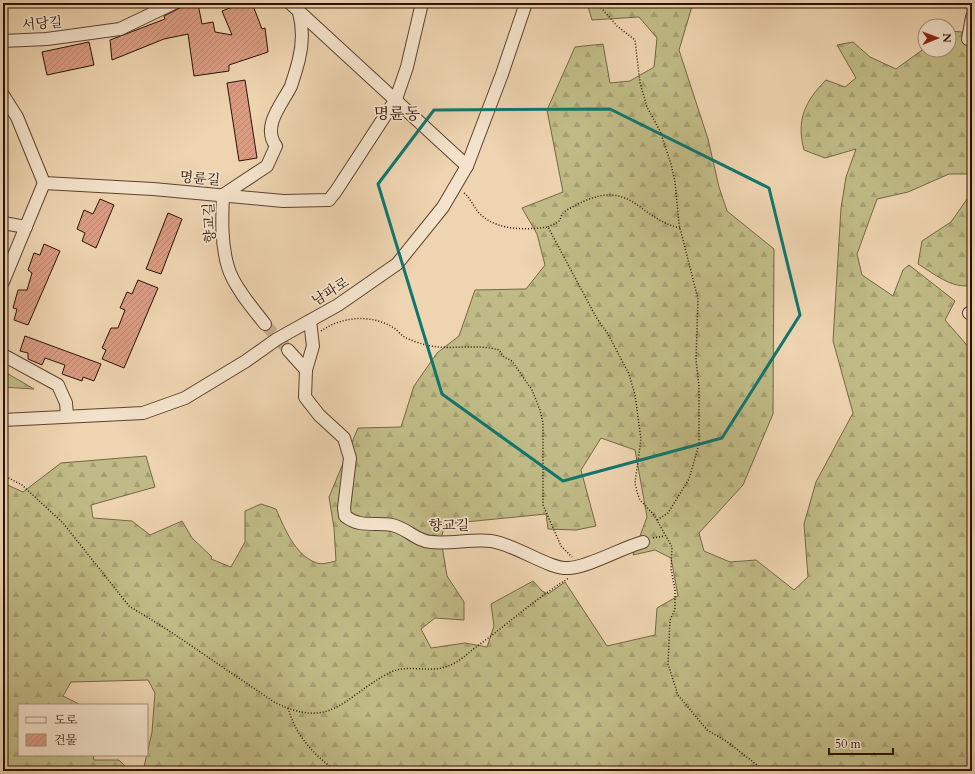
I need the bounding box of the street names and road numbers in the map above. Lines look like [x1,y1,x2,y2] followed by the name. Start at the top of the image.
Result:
[21,12,63,35] street label: 서당길
[179,167,221,190] street label: 명륜길
[199,202,220,244] street label: 향교길
[308,272,353,310] street label: 남파로
[429,516,469,535] street label: 향교길

